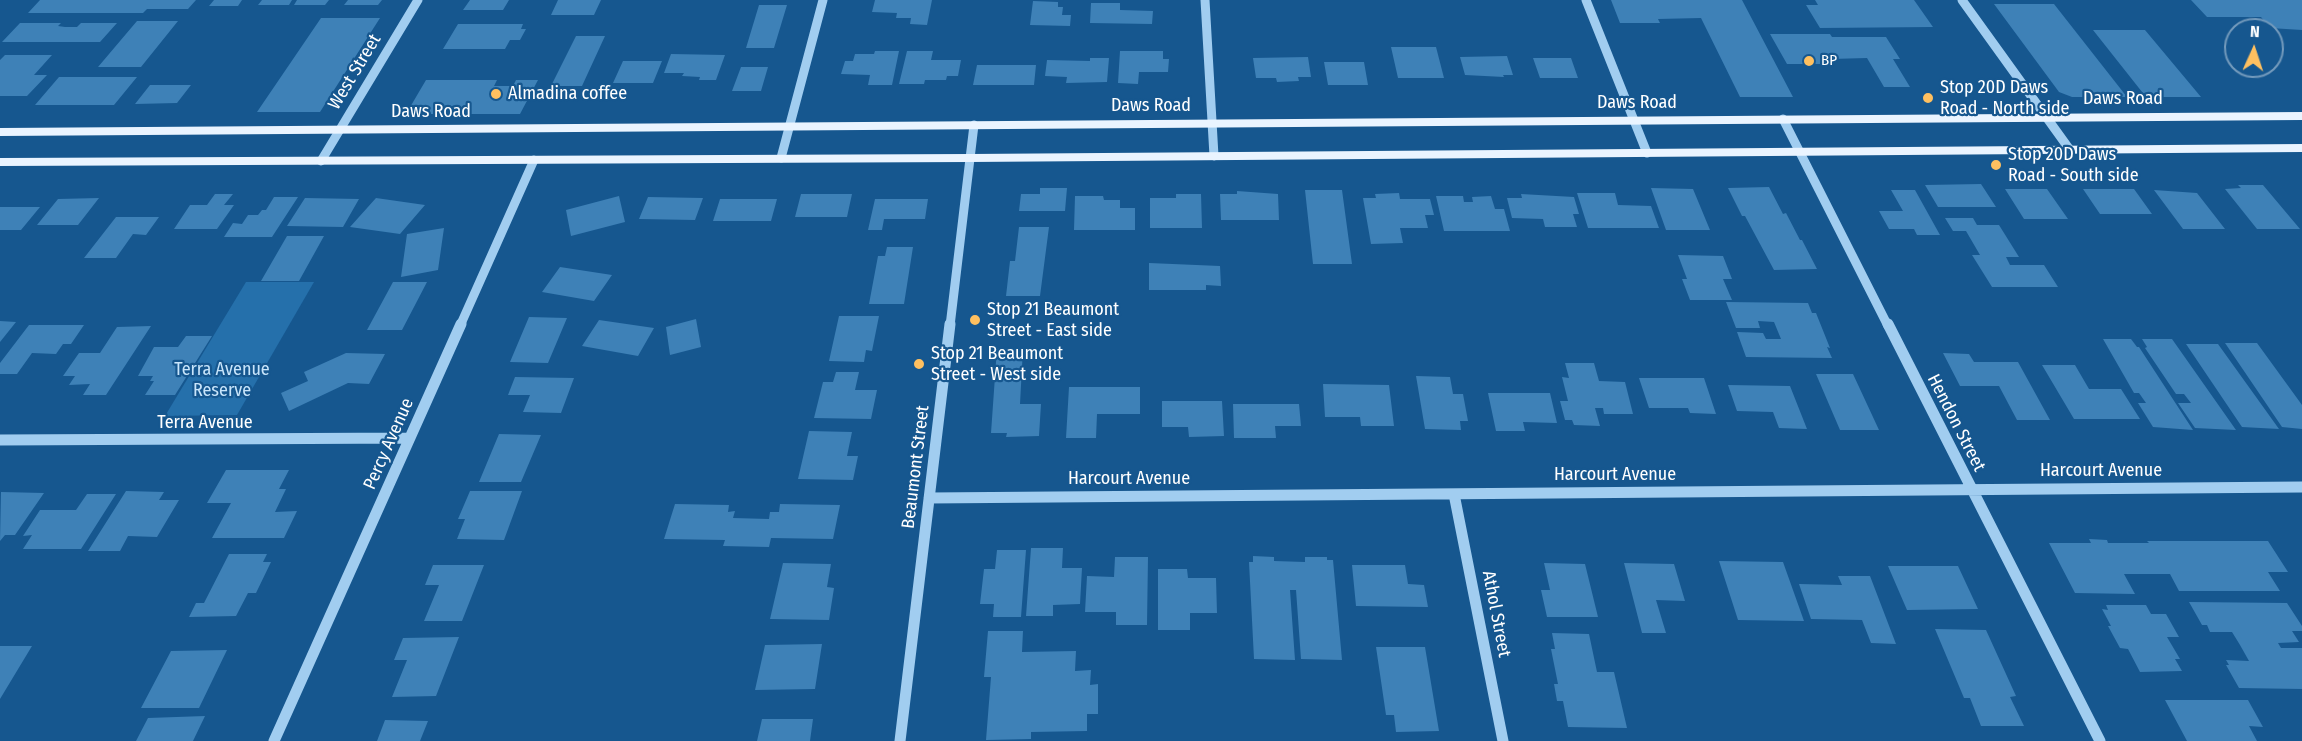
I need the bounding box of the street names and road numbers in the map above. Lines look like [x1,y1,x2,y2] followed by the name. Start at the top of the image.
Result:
[324,30,386,114] street label: West Street
[2083,88,2163,110] street label: Daws Road
[1597,92,1677,114] street label: Daws Road
[1111,95,1191,117] street label: Daws Road
[391,101,471,123] street label: Daws Road
[1922,371,1990,475] street label: Hendon Street
[359,395,419,493] street label: Percy Avenue
[898,404,934,530] street label: Beaumont Street
[157,412,253,434] street label: Terra Avenue
[2040,460,2162,482] street label: Harcourt Avenue
[1554,464,1676,486] street label: Harcourt Avenue
[1068,468,1190,490] street label: Harcourt Avenue
[1477,569,1515,659] street label: Athol Street

